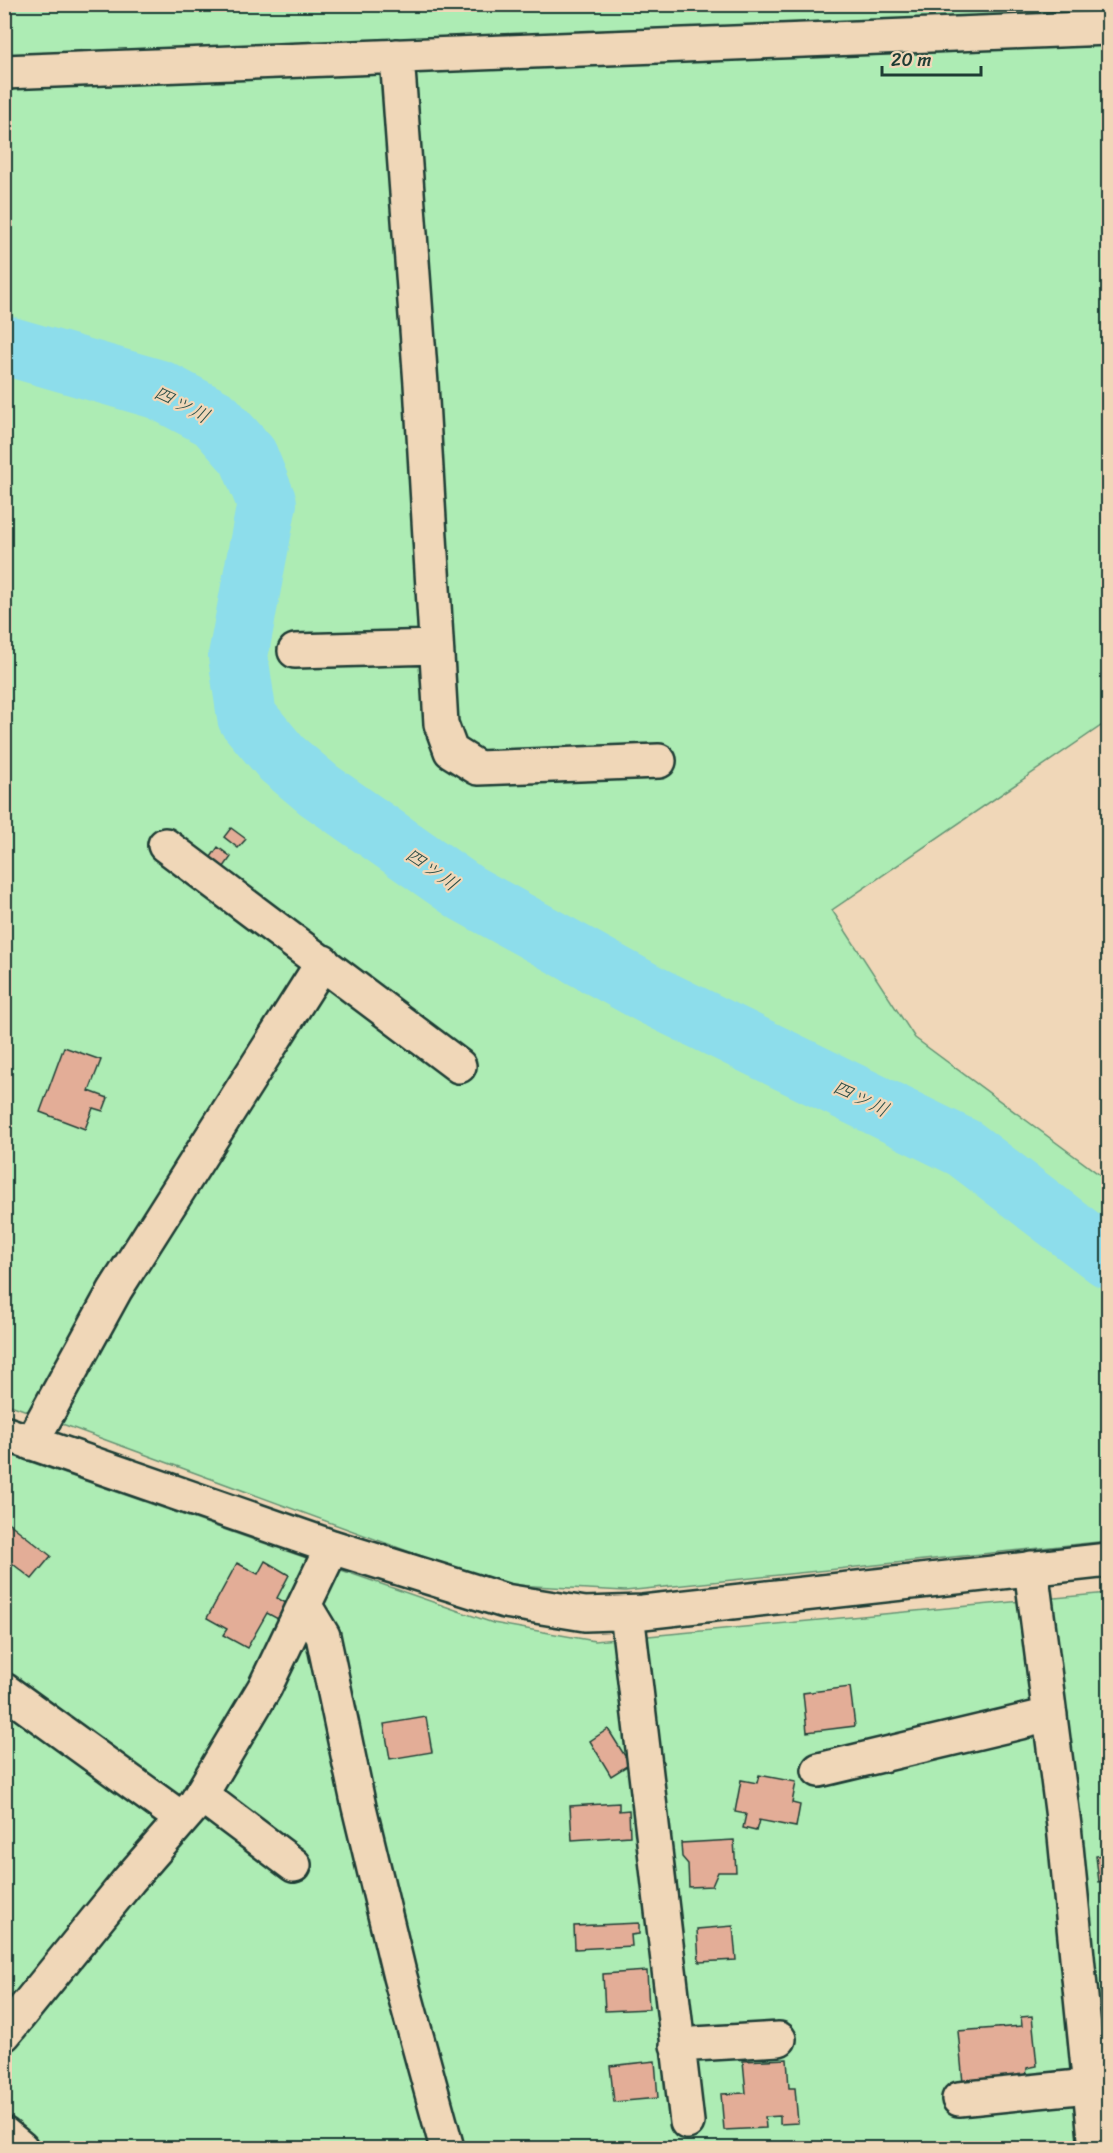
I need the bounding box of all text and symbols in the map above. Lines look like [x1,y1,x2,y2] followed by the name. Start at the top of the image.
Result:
[882,39,981,77] scale bar
[891,44,931,76] text: 20 m
[147,375,216,434] water label: 四ツ川
[397,838,466,901] water label: 四ツ川
[826,1070,895,1127] water label: 四ツ川

